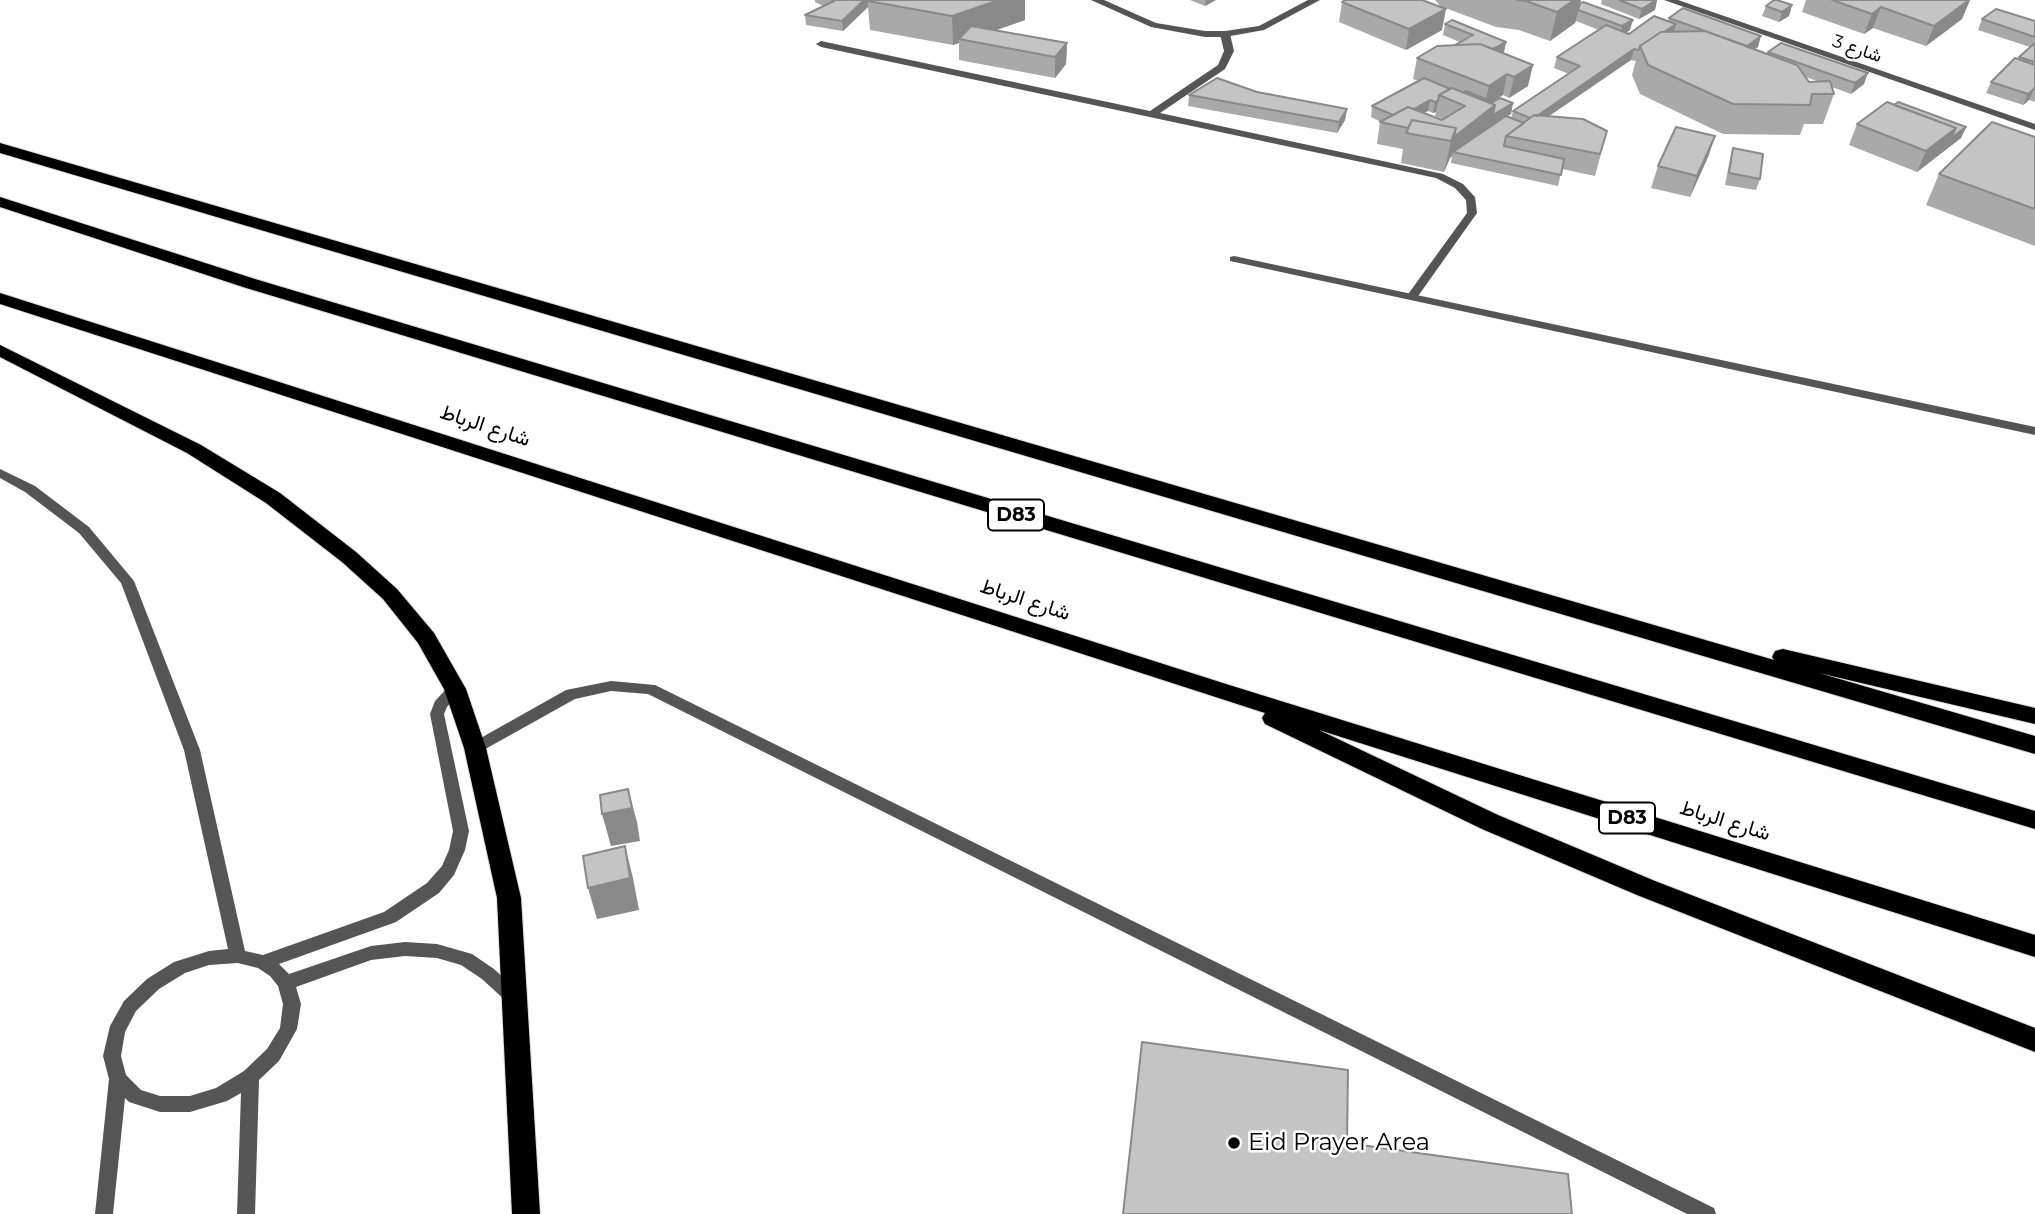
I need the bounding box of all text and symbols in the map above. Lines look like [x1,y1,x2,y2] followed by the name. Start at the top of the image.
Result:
[1829,30,1885,68] street label: شارع 3
[437,400,533,452] street label: شارع الرباط
[988,500,1044,530] road number: D83
[977,574,1073,626] street label: شارع الرباط
[1677,795,1773,847] street label: شارع الرباط
[1599,803,1655,834] road number: D83
[1248,1129,1430,1157] place label: Eid Prayer Area
[1226,1135,1242,1151] marker: Eid Prayer Area

